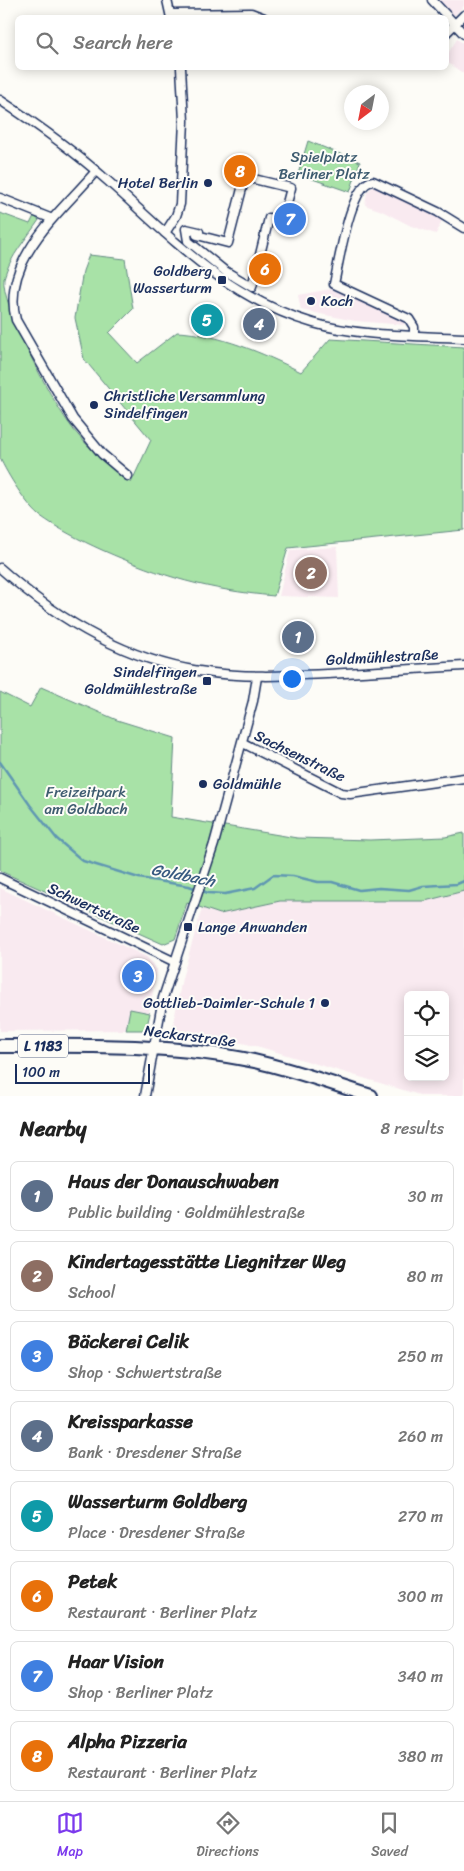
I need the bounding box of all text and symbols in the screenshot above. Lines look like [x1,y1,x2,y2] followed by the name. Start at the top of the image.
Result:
[15,15,449,70] search box
[73,26,173,59] text: Search here
[33,29,61,57] icon: search
[344,85,389,130] north arrow
[278,144,370,187] park label: Spielplatz Berliner Platz
[224,152,256,190] pin: 8
[118,170,198,196] place label: Hotel Berlin
[202,177,214,189] marker: Hotel Berlin
[274,200,306,238] pin: 7
[249,250,281,288] pin: 6
[133,258,212,301] place label: Goldberg Wasserturm
[216,274,228,286] marker: Goldberg Wasserturm
[321,288,353,314] place label: Koch
[305,295,317,307] marker: Koch
[191,301,223,339] pin: 5
[243,305,275,343] pin: 4
[104,383,266,426] place label: Christliche Versammlung Sindelfingen
[88,399,100,411] marker: Christliche Versammlung Sindelfingen
[295,554,327,592] pin: 2
[282,618,314,656] pin: 1
[325,641,439,673] street label: Goldmühlestraße
[84,659,197,702] place label: Sindelfingen Goldmühlestraße
[279,666,305,692] your location
[201,675,213,687] marker: Sindelfingen Goldmühlestraße
[250,723,350,789] street label: Sachsenstraße
[213,771,282,797] place label: Goldmühle
[197,778,209,790] marker: Goldmühle
[44,779,128,822] park label: Freizeitpark am Goldbach
[149,855,219,896] water label: Goldbach
[43,875,145,941] street label: Schwertstraße
[198,914,307,940] place label: Lange Anwanden
[182,921,194,933] marker: Lange Anwanden
[122,957,154,995] pin: 3
[143,990,315,1016] place label: Gottlieb-Daimler-Schule 1
[404,991,449,1081] map controls
[404,991,449,1036] button: locate
[319,997,331,1009] marker: Gottlieb-Daimler-Schule 1
[143,1017,238,1055] street label: Neckarstraße
[18,1034,68,1058] road number: L 1183
[404,1036,449,1081] button: layers
[22,1060,60,1085] text: 100 m
[15,1061,150,1084] scale bar
[20,1110,86,1148] text: Nearby
[381,1114,444,1143] text: 8 results
[68,1165,279,1198] text: Haus der Donauschwaben
[34,1182,40,1211] text: 1
[408,1182,443,1211] text: 30 m
[68,1198,305,1227] text: Public building · Goldmühlestraße
[68,1245,346,1278] text: Kindertagesstätte Liegnitzer Weg
[32,1262,42,1291] text: 2
[407,1262,443,1291] text: 80 m
[68,1278,115,1307] text: School
[68,1325,189,1358] text: Bäckerei Celik
[33,1342,41,1371] text: 3
[397,1342,443,1371] text: 250 m
[68,1358,222,1387] text: Shop · Schwertstraße
[68,1405,193,1438] text: Kreissparkasse
[32,1422,42,1451] text: 4
[398,1422,443,1451] text: 260 m
[68,1438,242,1467] text: Bank · Dresdener Straße
[68,1485,247,1518] text: Wasserturm Goldberg
[32,1502,42,1531] text: 5
[398,1502,443,1531] text: 270 m
[68,1518,245,1547] text: Place · Dresdener Straße
[68,1565,117,1598] text: Petek
[32,1582,42,1611] text: 6
[398,1582,443,1611] text: 300 m
[68,1598,257,1627] text: Restaurant · Berliner Platz
[68,1645,164,1678] text: Haar Vision
[32,1662,42,1691] text: 7
[398,1662,443,1691] text: 340 m
[68,1678,213,1707] text: Shop · Berliner Platz
[68,1725,187,1758] text: Alpha Pizzeria
[32,1742,42,1771] text: 8
[398,1742,443,1771] text: 380 m
[68,1758,257,1787] text: Restaurant · Berliner Platz
[56,1809,84,1864] tab: Map
[196,1809,259,1864] tab: Directions
[371,1809,408,1864] tab: Saved

